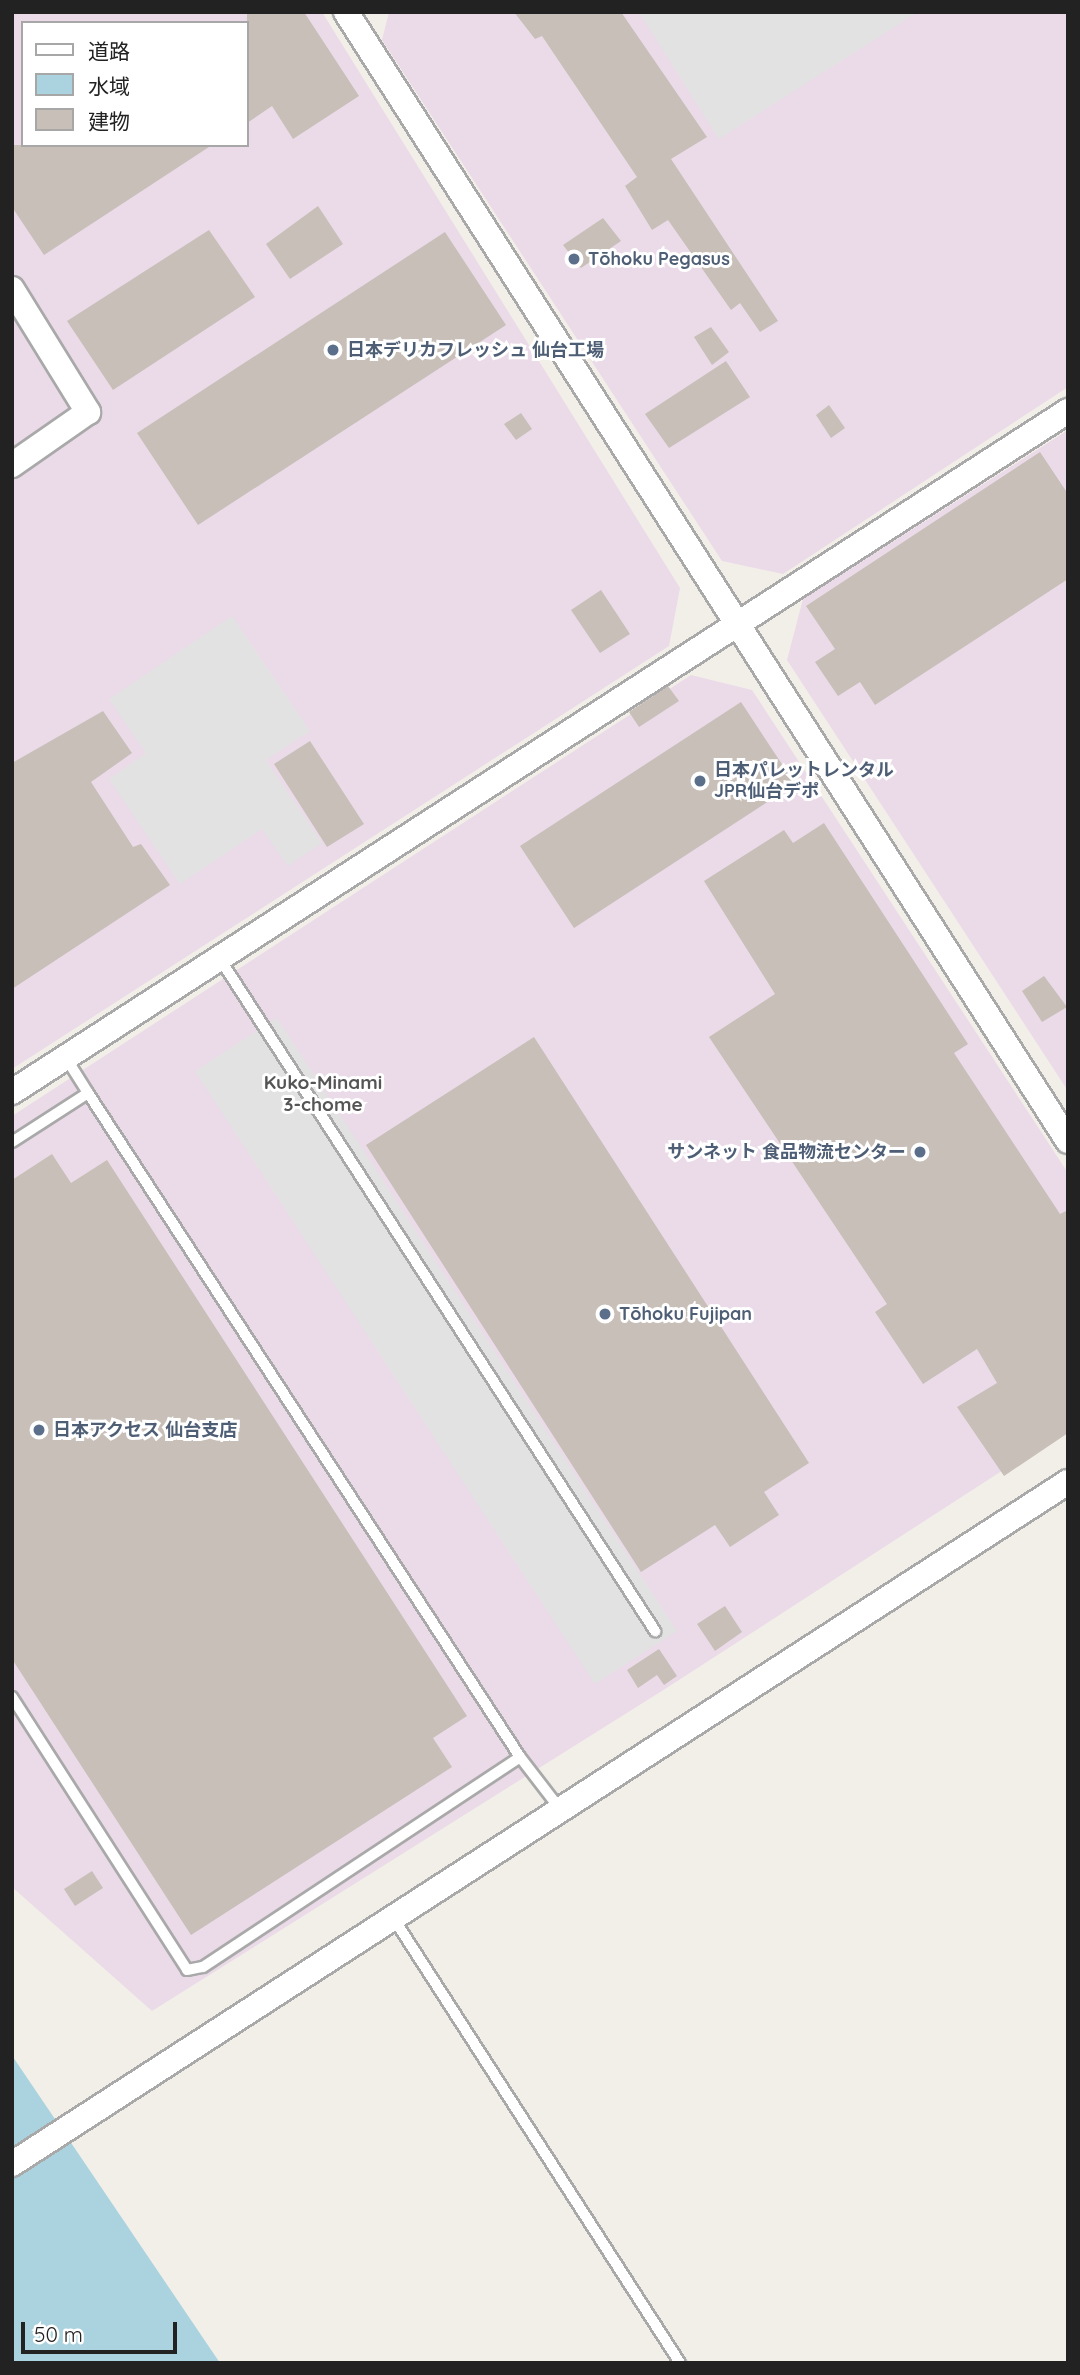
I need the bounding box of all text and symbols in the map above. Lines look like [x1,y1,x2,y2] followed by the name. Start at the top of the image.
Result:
[21,21,248,147] legend
[88,38,130,64] text: 道路
[88,73,130,99] text: 水域
[88,108,130,134] text: 建物
[588,248,730,270] place label: Tōhoku Pegasus
[566,251,582,267] marker: Tōhoku Pegasus
[347,339,604,361] place label: 日本デリカフレッシュ 仙台工場
[325,342,341,358] marker: 日本デリカフレッシュ 仙台工場
[714,760,894,802] place label: 日本パレットレンタル JPR仙台デポ
[692,773,708,789] marker: 日本パレットレンタル JPR仙台デポ
[264,1072,382,1116] district label: Kuko-Minami 3-chome
[667,1141,906,1163] place label: サンネット 食品物流センター
[912,1144,928,1160] marker: サンネット 食品物流センター
[619,1303,752,1325] place label: Tōhoku Fujipan
[597,1306,613,1322] marker: Tōhoku Fujipan
[53,1419,238,1441] place label: 日本アクセス 仙台支店
[31,1422,47,1438] marker: 日本アクセス 仙台支店
[24,2308,180,2352] scale bar
[34,2321,83,2347] text: 50 m

